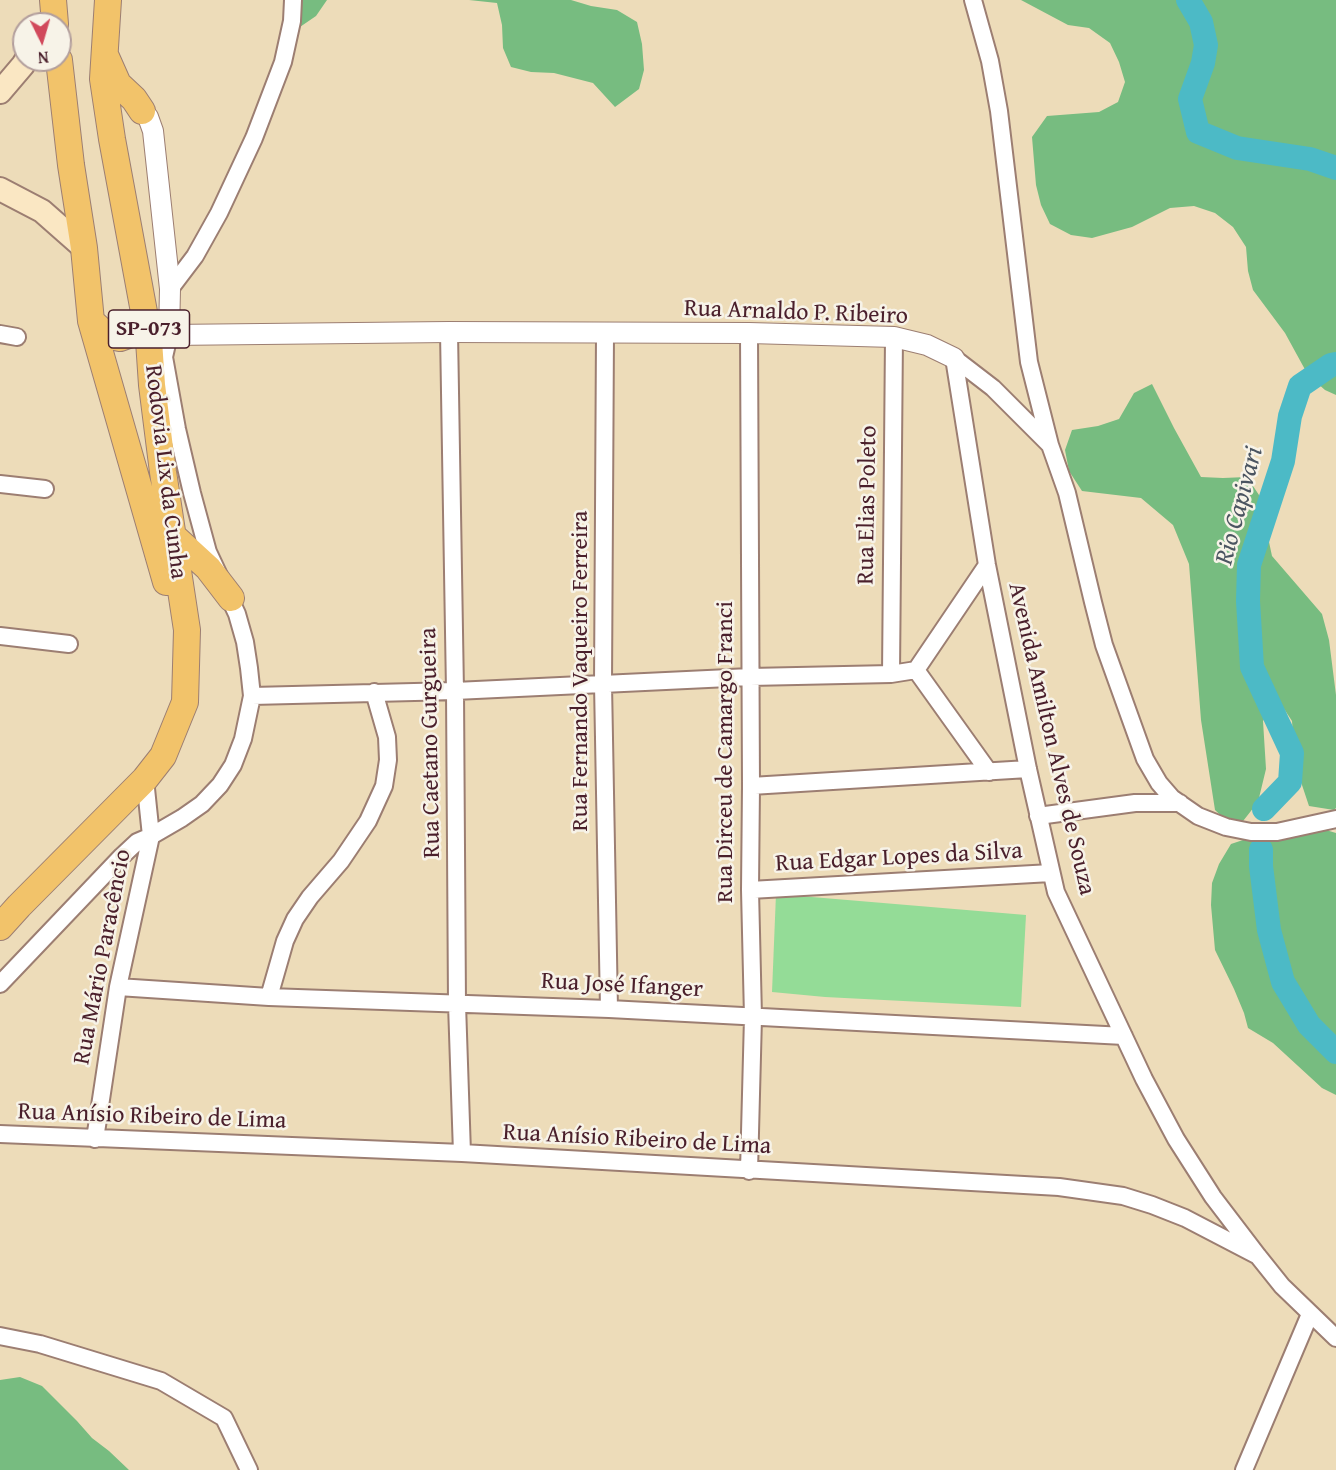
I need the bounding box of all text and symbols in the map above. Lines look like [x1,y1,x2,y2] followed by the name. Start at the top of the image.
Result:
[12,12,72,72] north arrow
[37,46,50,70] text: N
[683,295,909,331] street label: Rua Arnaldo P. Ribeiro
[108,310,190,348] road number: SP-073
[138,363,192,581] street label: Rodovia Lix da Cunha
[852,425,884,585] street label: Rua Elias Poleto
[1209,444,1271,568] water label: Rio Capivari
[567,511,595,831] street label: Rua Fernando Vaqueiro Ferreira
[1001,580,1101,898] street label: Avenida Amilton Alves de Souza
[712,601,740,903] street label: Rua Dirceu de Camargo Franci
[415,627,447,859] street label: Rua Caetano Gurgueira
[775,837,1023,879] street label: Rua Edgar Lopes da Silva
[68,847,138,1067] street label: Rua Mário Paracêncio
[540,967,704,1005] street label: Rua José Ifanger
[17,1098,287,1136] street label: Rua Anísio Ribeiro de Lima
[502,1119,772,1161] street label: Rua Anísio Ribeiro de Lima

